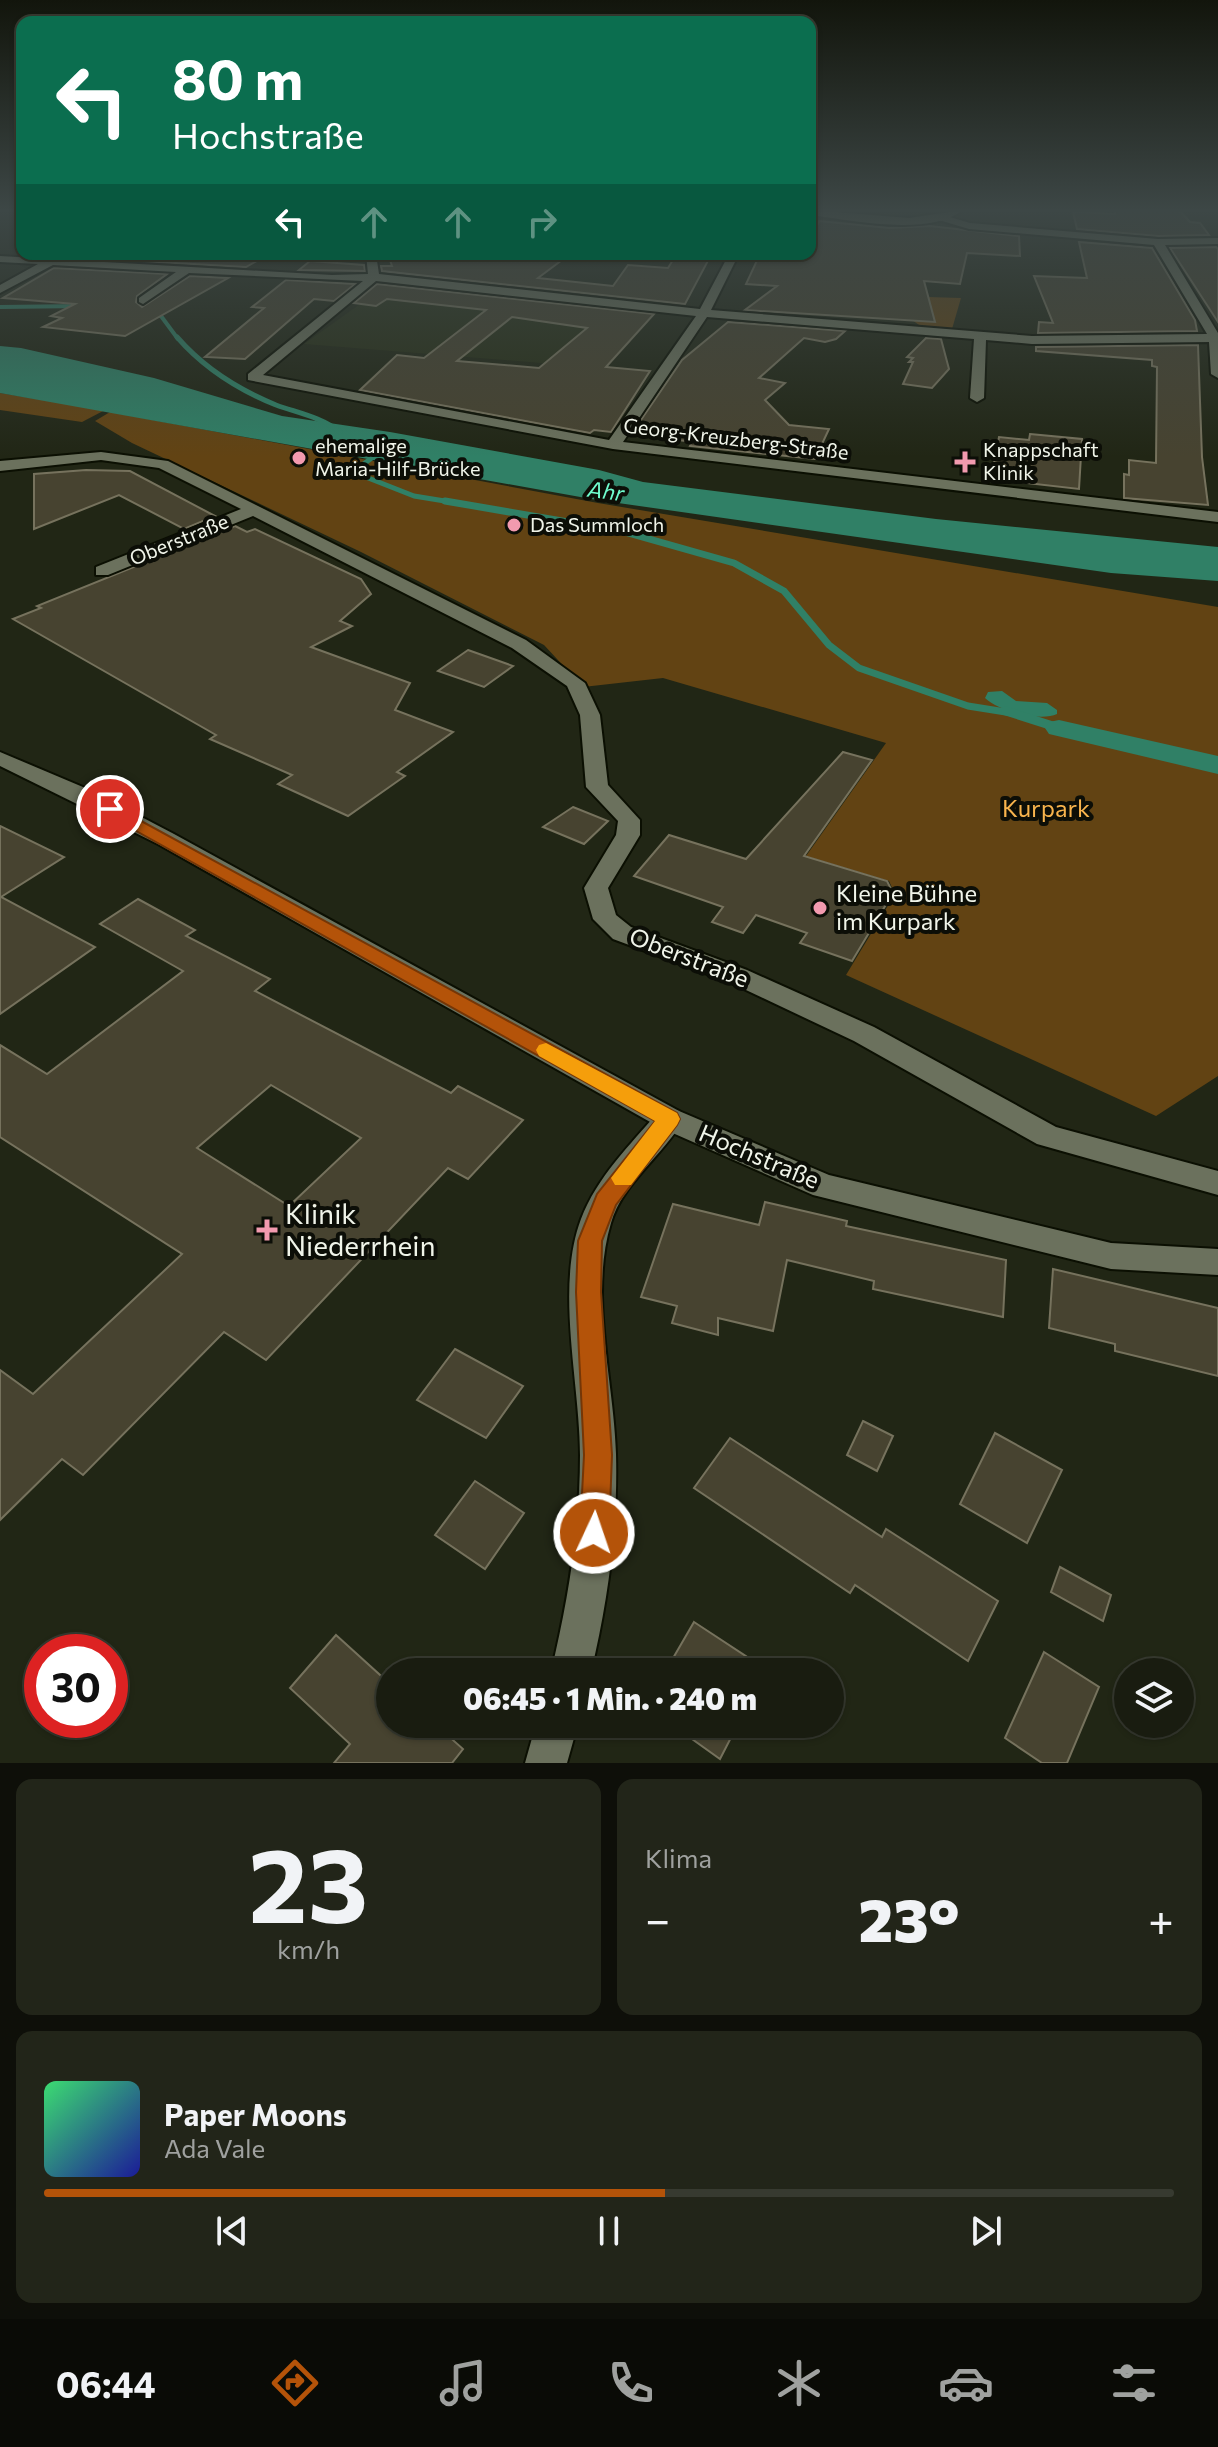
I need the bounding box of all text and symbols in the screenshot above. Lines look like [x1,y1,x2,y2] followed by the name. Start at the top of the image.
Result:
[172,43,303,112] text: 80 m
[40,48,144,152] icon: left
[172,112,364,156] text: Hochstraße
[268,200,312,244] icon: left
[352,200,396,244] icon: ahead
[436,200,480,244] icon: ahead
[520,200,564,244] icon: right
[622,412,850,464] street label: Georg-Kreuzberg-Straße
[315,433,480,480] place label: ehemalige Maria-Hilf-Brücke
[983,437,1099,484] place label: Knappschaft Klinik
[290,449,308,467] marker: ehemalige Maria-Hilf-Brücke
[954,451,976,473] marker: Knappschaft Klinik
[585,474,627,507] water label: Ahr
[126,508,232,570] street label: Oberstraße
[530,512,664,536] place label: Das Summloch
[505,516,523,534] marker: Das Summloch
[76,775,144,843] pin
[88,787,132,831] icon: arrive
[1002,793,1090,822] park label: Kurpark
[836,878,977,935] place label: Kleine Bühne im Kurpark
[811,899,829,917] marker: Kleine Bühne im Kurpark
[626,921,753,993] street label: Oberstraße
[695,1117,824,1194] street label: Hochstraße
[285,1196,435,1262] place label: Klinik Niederrhein
[256,1219,278,1241] marker: Klinik Niederrhein
[552,1491,636,1575] position arrow
[24,1634,128,1738] speed limit sign: 30
[1114,1658,1194,1738] map controls
[1114,1658,1194,1738] button: layers
[463,1679,757,1716] text: 06:45 · 1 Min. · 240 m
[249,1817,368,1944] text: 23
[645,1842,712,1873] text: Klima
[859,1881,960,1954] text: 23°
[645,1891,670,1945] text: −
[1148,1891,1174,1945] text: +
[277,1933,340,1964] text: km/h
[164,2095,347,2132] text: Paper Moons
[164,2132,265,2163] text: Ada Vale
[210,2209,254,2253] icon: previous
[587,2209,631,2253] icon: pause
[964,2209,1008,2253] icon: next
[267,2355,323,2411] icon: directions
[435,2355,491,2411] icon: music
[603,2355,659,2411] icon: phone
[771,2355,827,2411] icon: climate
[938,2355,994,2411] icon: car
[1106,2355,1162,2411] icon: filters
[56,2361,156,2405] text: 06:44

